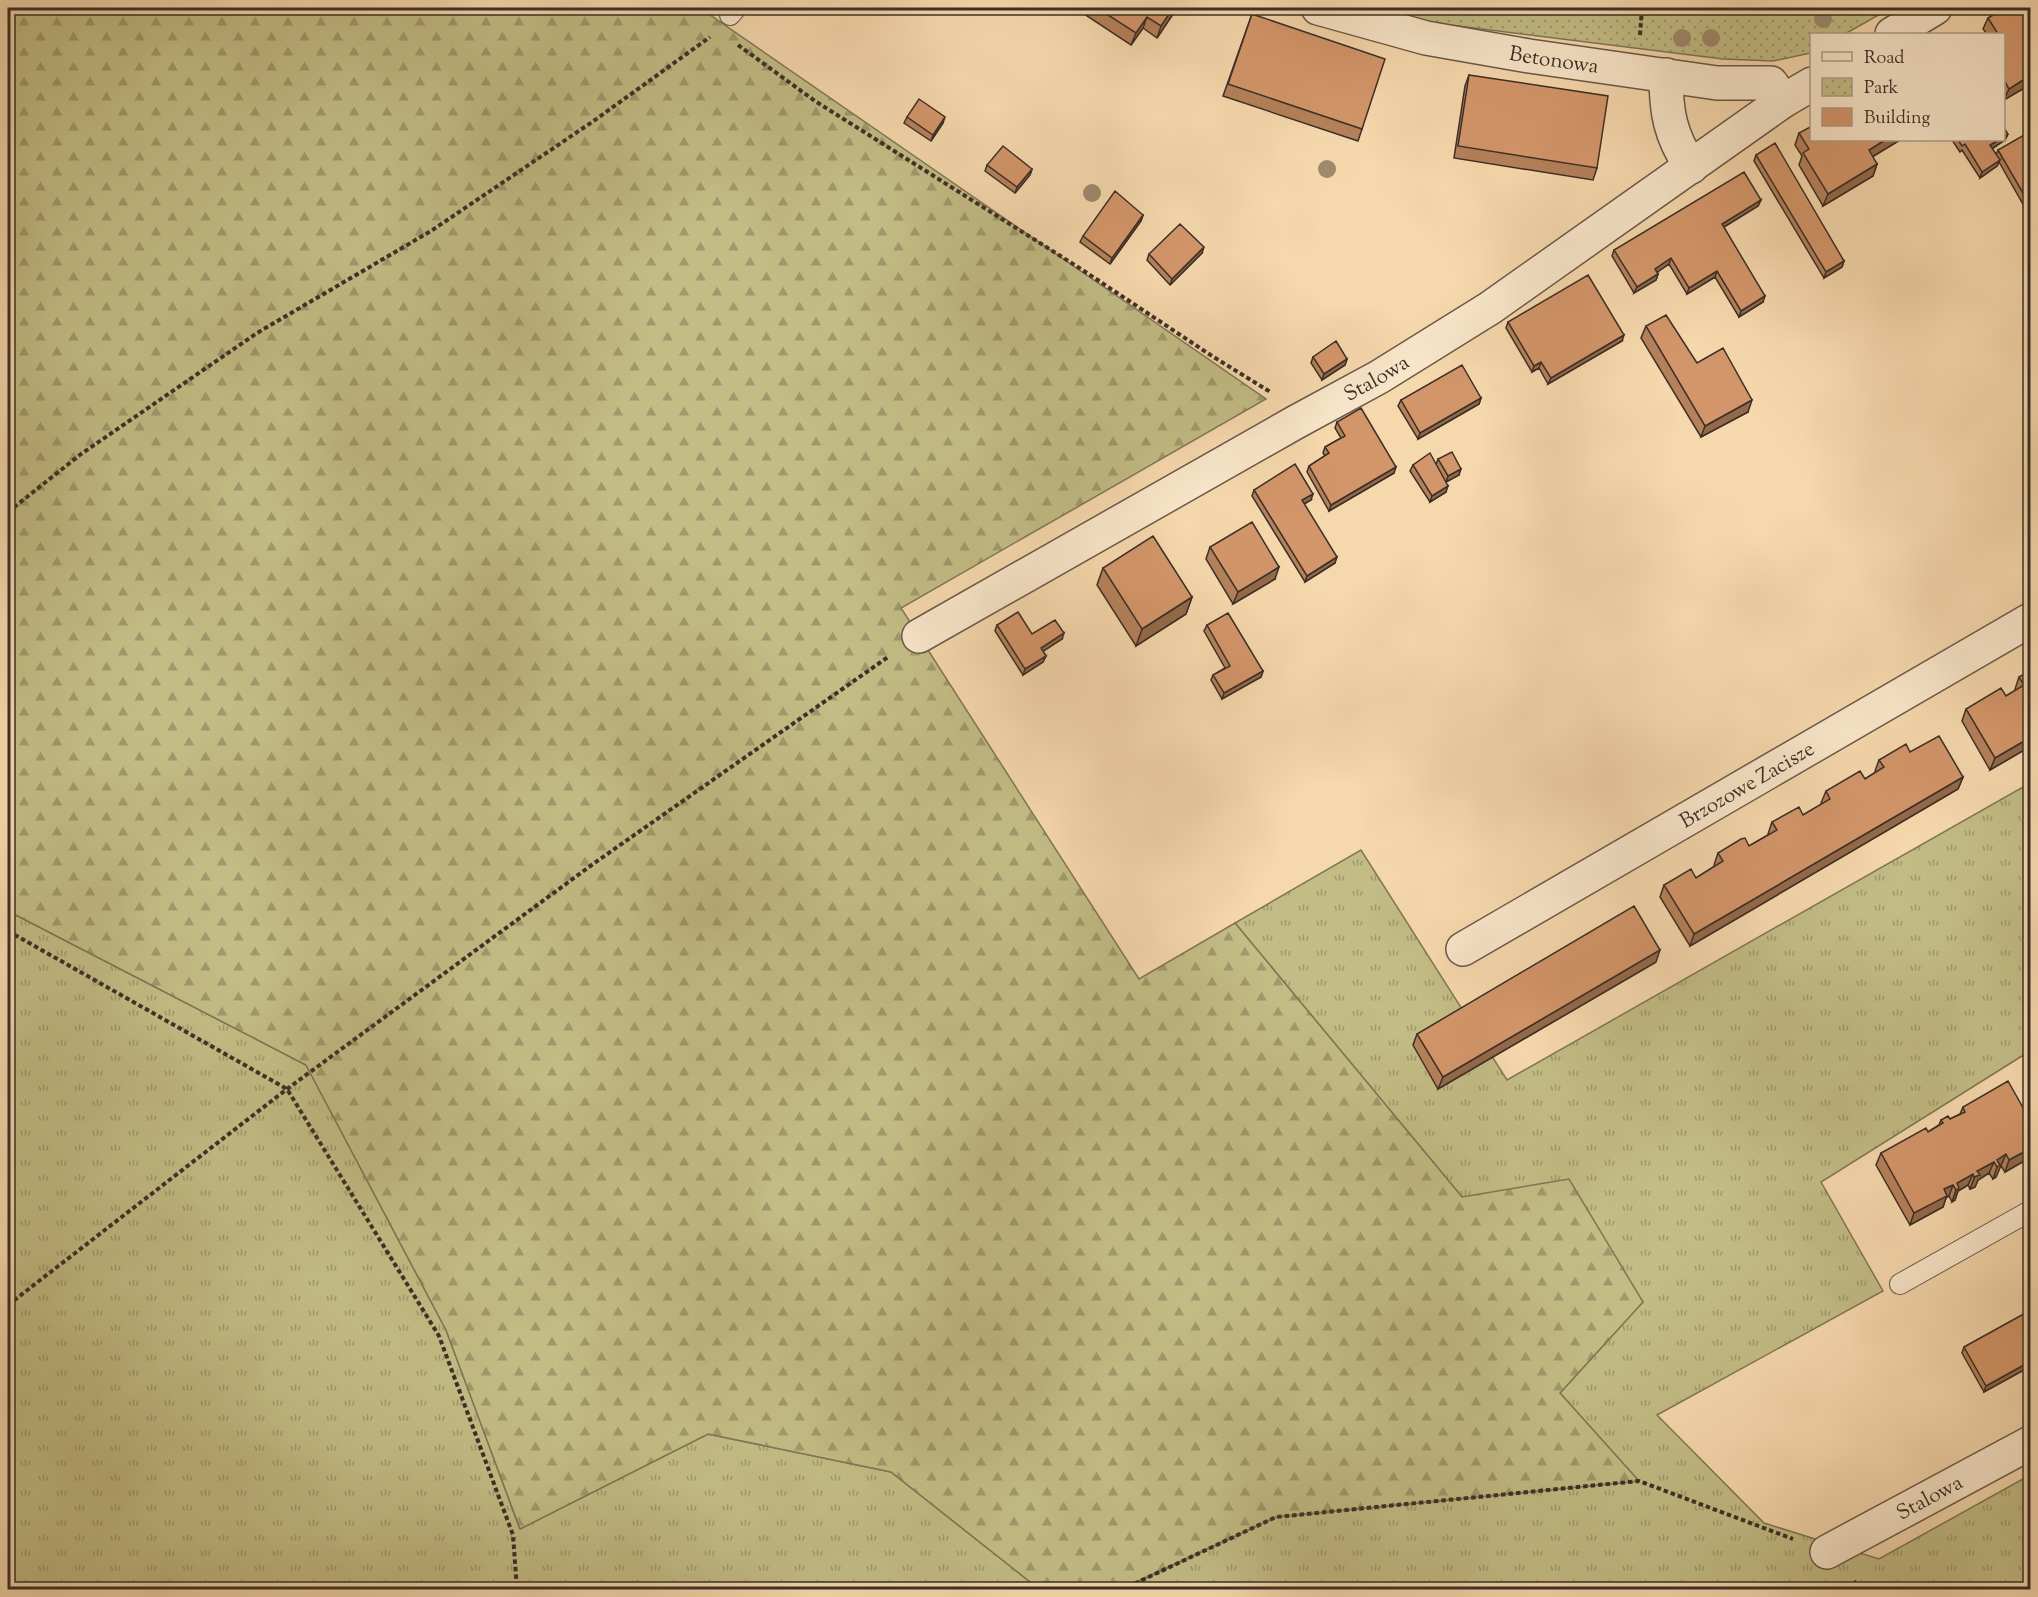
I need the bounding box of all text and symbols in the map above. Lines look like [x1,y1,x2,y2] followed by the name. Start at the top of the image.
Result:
[1810,33,2005,141] legend
[1507,40,1601,83] street label: Betonowa
[1864,46,1904,72] text: Road
[1864,76,1899,102] text: Park
[1864,106,1930,132] text: Building
[1339,348,1416,410] street label: Stalowa
[1675,735,1821,837] street label: Brzozowe Zacisze
[1892,1469,1969,1529] street label: Stalowa

